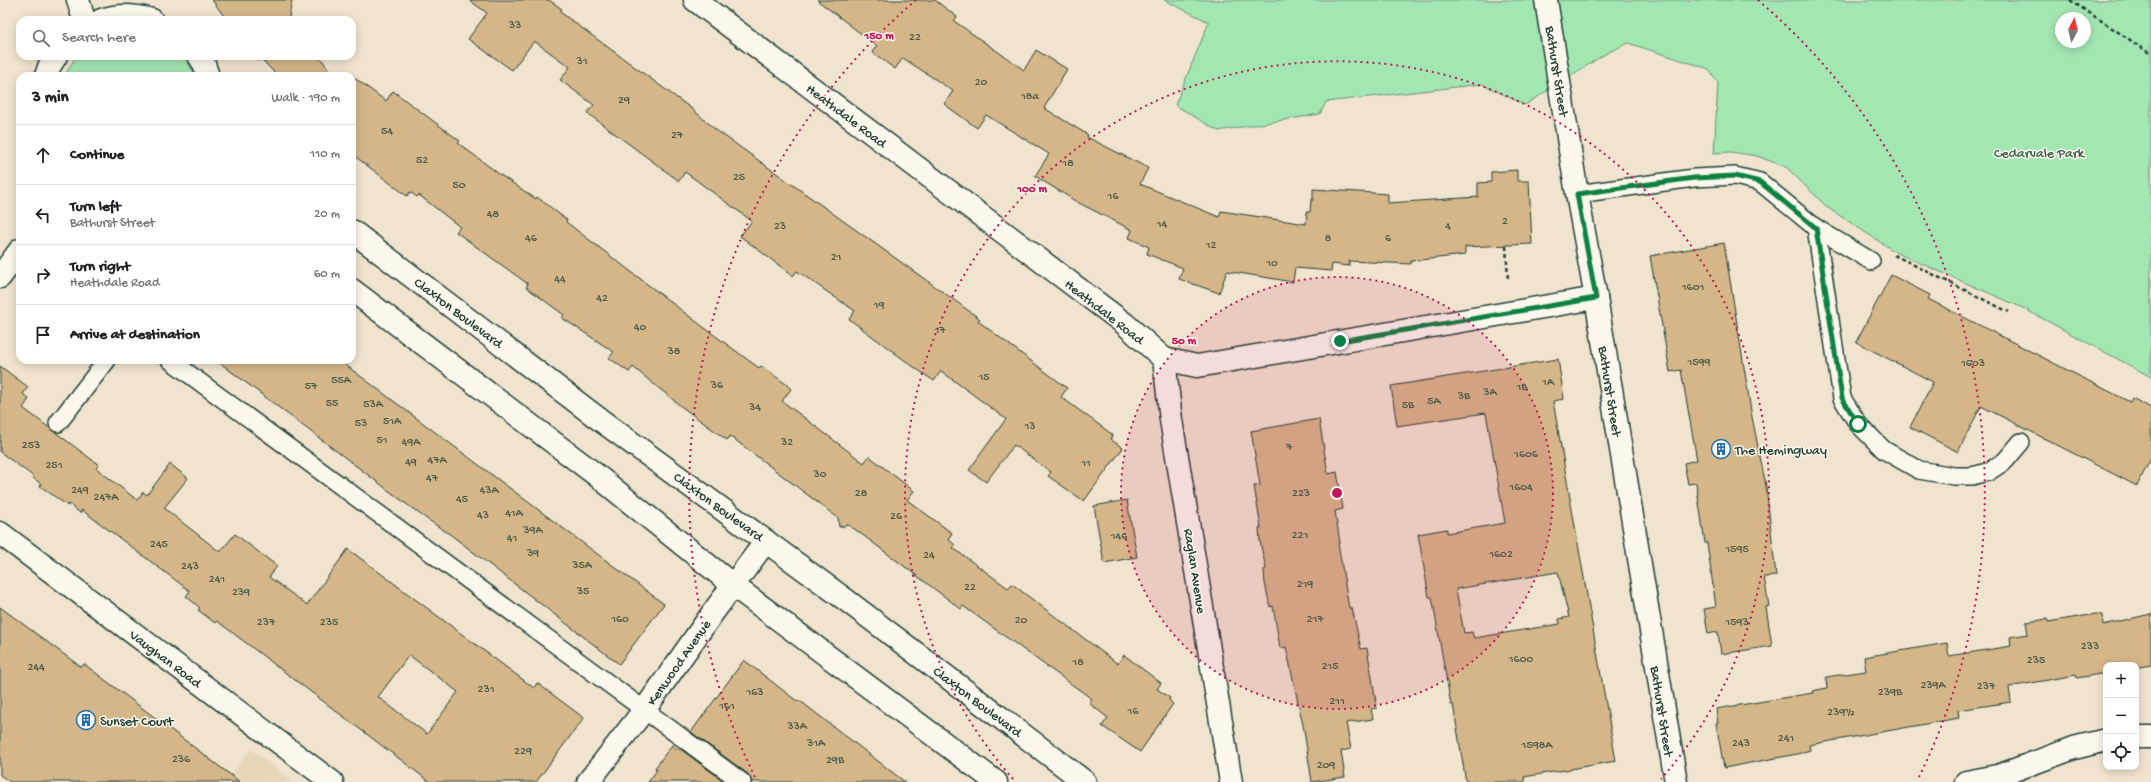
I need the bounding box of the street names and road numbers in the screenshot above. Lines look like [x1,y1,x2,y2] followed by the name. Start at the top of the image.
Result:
[1540,24,1571,119] street label: Bathurst Street
[802,81,891,154] street label: Heathdale Road
[410,275,507,354] street label: Claxton Boulevard
[1060,277,1148,350] street label: Heathdale Road
[1593,344,1624,439] street label: Bathurst Street
[669,470,767,547] street label: Claxton Boulevard
[1178,528,1209,616] street label: Raglan Avenue
[644,617,716,710] street label: Kenwood Avenue
[124,627,205,694] street label: Vaughan Road
[929,664,1026,743] street label: Claxton Boulevard
[1645,664,1676,759] street label: Bathurst Street

